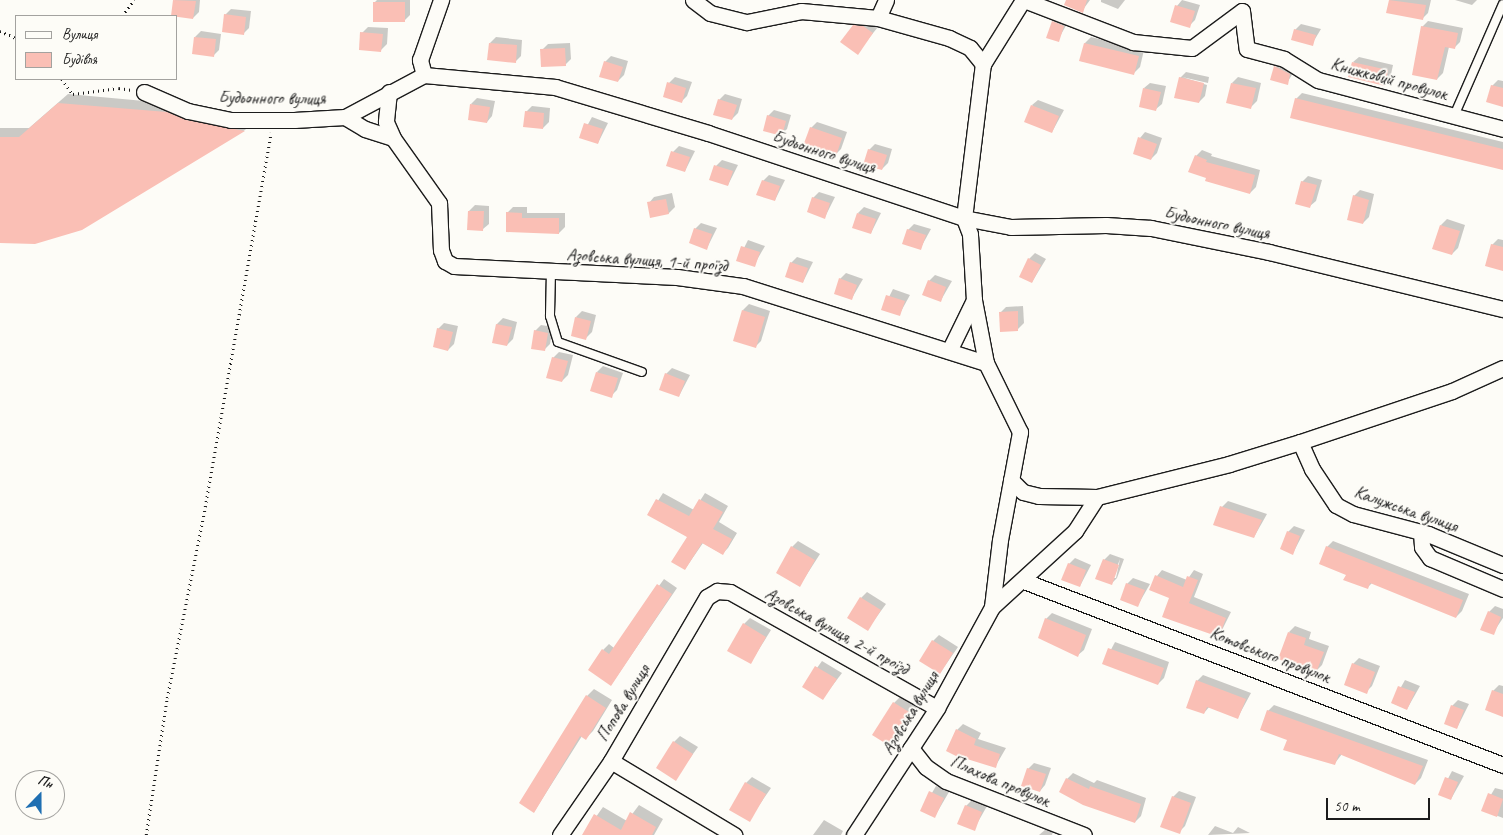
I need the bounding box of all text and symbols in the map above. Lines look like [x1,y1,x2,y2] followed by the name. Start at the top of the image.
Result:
[15,15,178,80] legend
[62,25,98,44] text: Вулиця
[62,50,97,69] text: Будівля
[1328,53,1450,105] street label: Книжковий провулок
[218,86,326,110] street label: Будьонного вулиця
[770,125,878,179] street label: Будьонного вулиця
[1162,201,1272,245] street label: Будьонного вулиця
[565,244,729,276] street label: Азовська вулиця, 1-й проїзд
[1352,481,1460,537] street label: Калужська вулиця
[761,582,913,680] street label: Азовська вулиця, 2-й проїзд
[1207,622,1333,688] street label: Котовського провулок
[592,661,654,745] street label: Попова вулиця
[876,667,944,759] street label: Азовська вулиця
[947,750,1053,812] street label: Плахова провулок
[15,770,65,820] north arrow
[35,771,55,792] text: Пн
[1328,788,1432,820] scale bar
[1334,797,1360,816] text: 50 m

